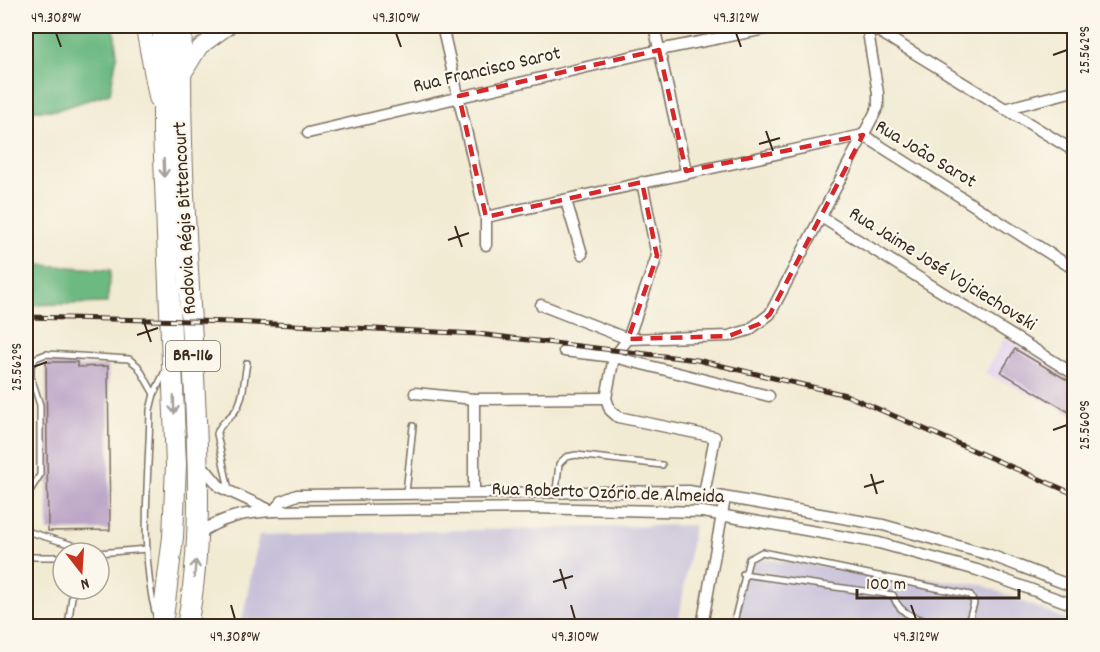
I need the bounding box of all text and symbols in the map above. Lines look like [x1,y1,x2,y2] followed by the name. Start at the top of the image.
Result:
[31,8,81,30] text: 49.308°W
[372,8,420,30] text: 49.310°W
[713,8,759,30] text: 49.312°W
[1075,26,1097,74] text: 25.562°S
[410,40,564,102] street label: Rua Francisco Sarot
[869,114,981,196] street label: Rua João Sarot
[167,121,205,315] street label: Rodovia Régis Bittencourt
[159,157,170,177] one-way arrow
[843,201,1042,339] street label: Rua Jaime José Vojciechovski
[166,341,220,371] road number: BR-116
[7,343,29,391] text: 25.562°S
[168,394,179,414] one-way arrow
[1075,400,1097,450] text: 25.560°S
[491,476,725,512] street label: Rua Roberto Ozório de Almeida
[51,541,111,601] north arrow
[190,559,201,579] one-way arrow
[857,562,1019,600] scale bar
[77,571,92,595] text: N
[866,573,906,598] text: 100 m
[210,627,260,649] text: 49.308°W
[551,627,599,649] text: 49.310°W
[893,627,939,649] text: 49.312°W

